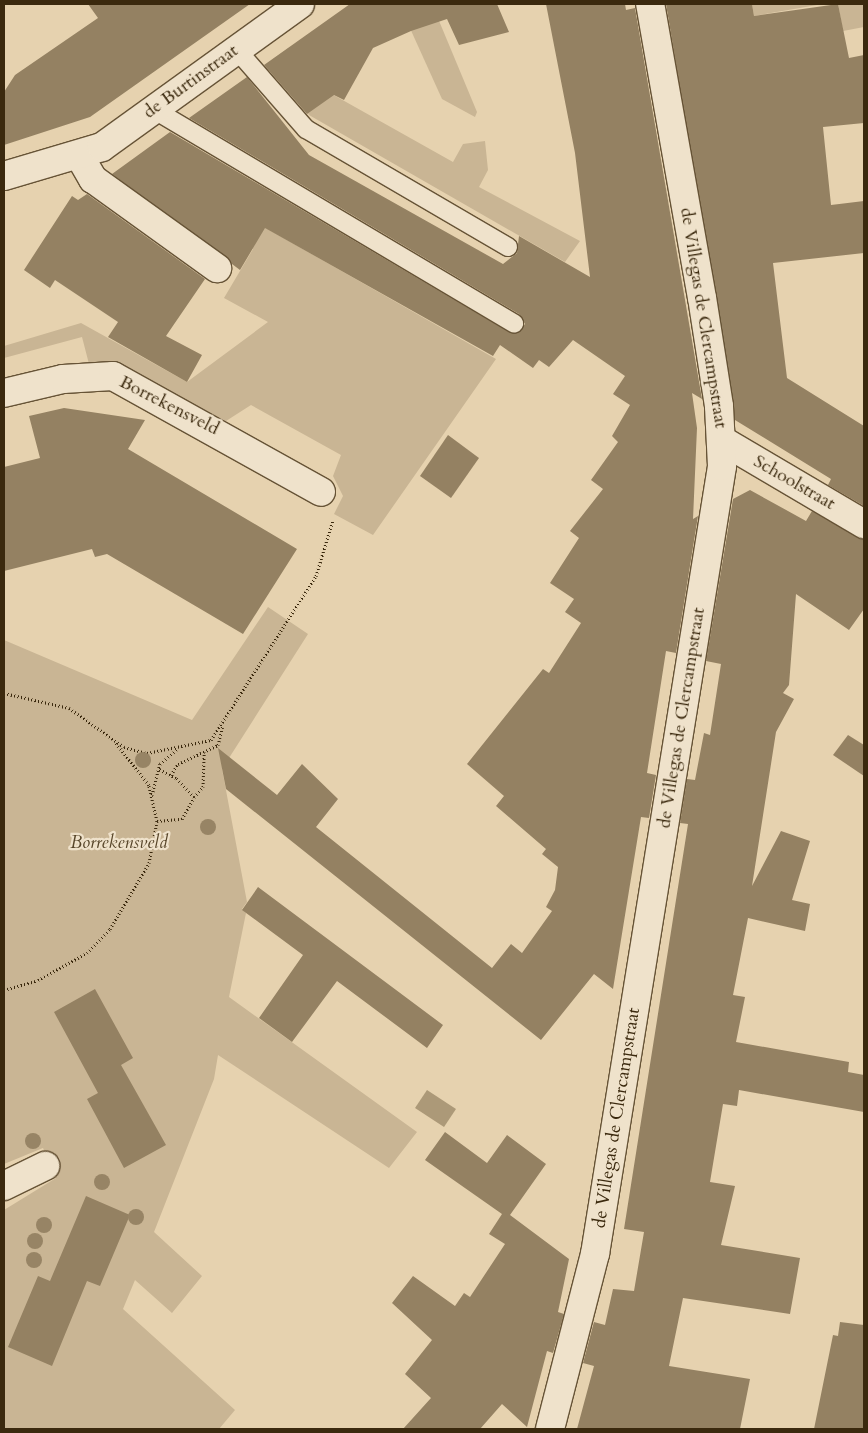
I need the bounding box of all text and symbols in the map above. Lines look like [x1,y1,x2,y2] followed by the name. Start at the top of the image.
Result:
[139,40,243,124] street label: de Burtinstraat
[675,206,731,430] street label: de Villegas de Clercampstraat
[116,372,222,440] street label: Borrekensveld
[749,451,839,515] street label: Schoolstraat
[654,606,710,830] street label: de Villegas de Clercampstraat
[70,832,168,854] park label: Borrekensveld
[589,1006,645,1230] street label: de Villegas de Clercampstraat

